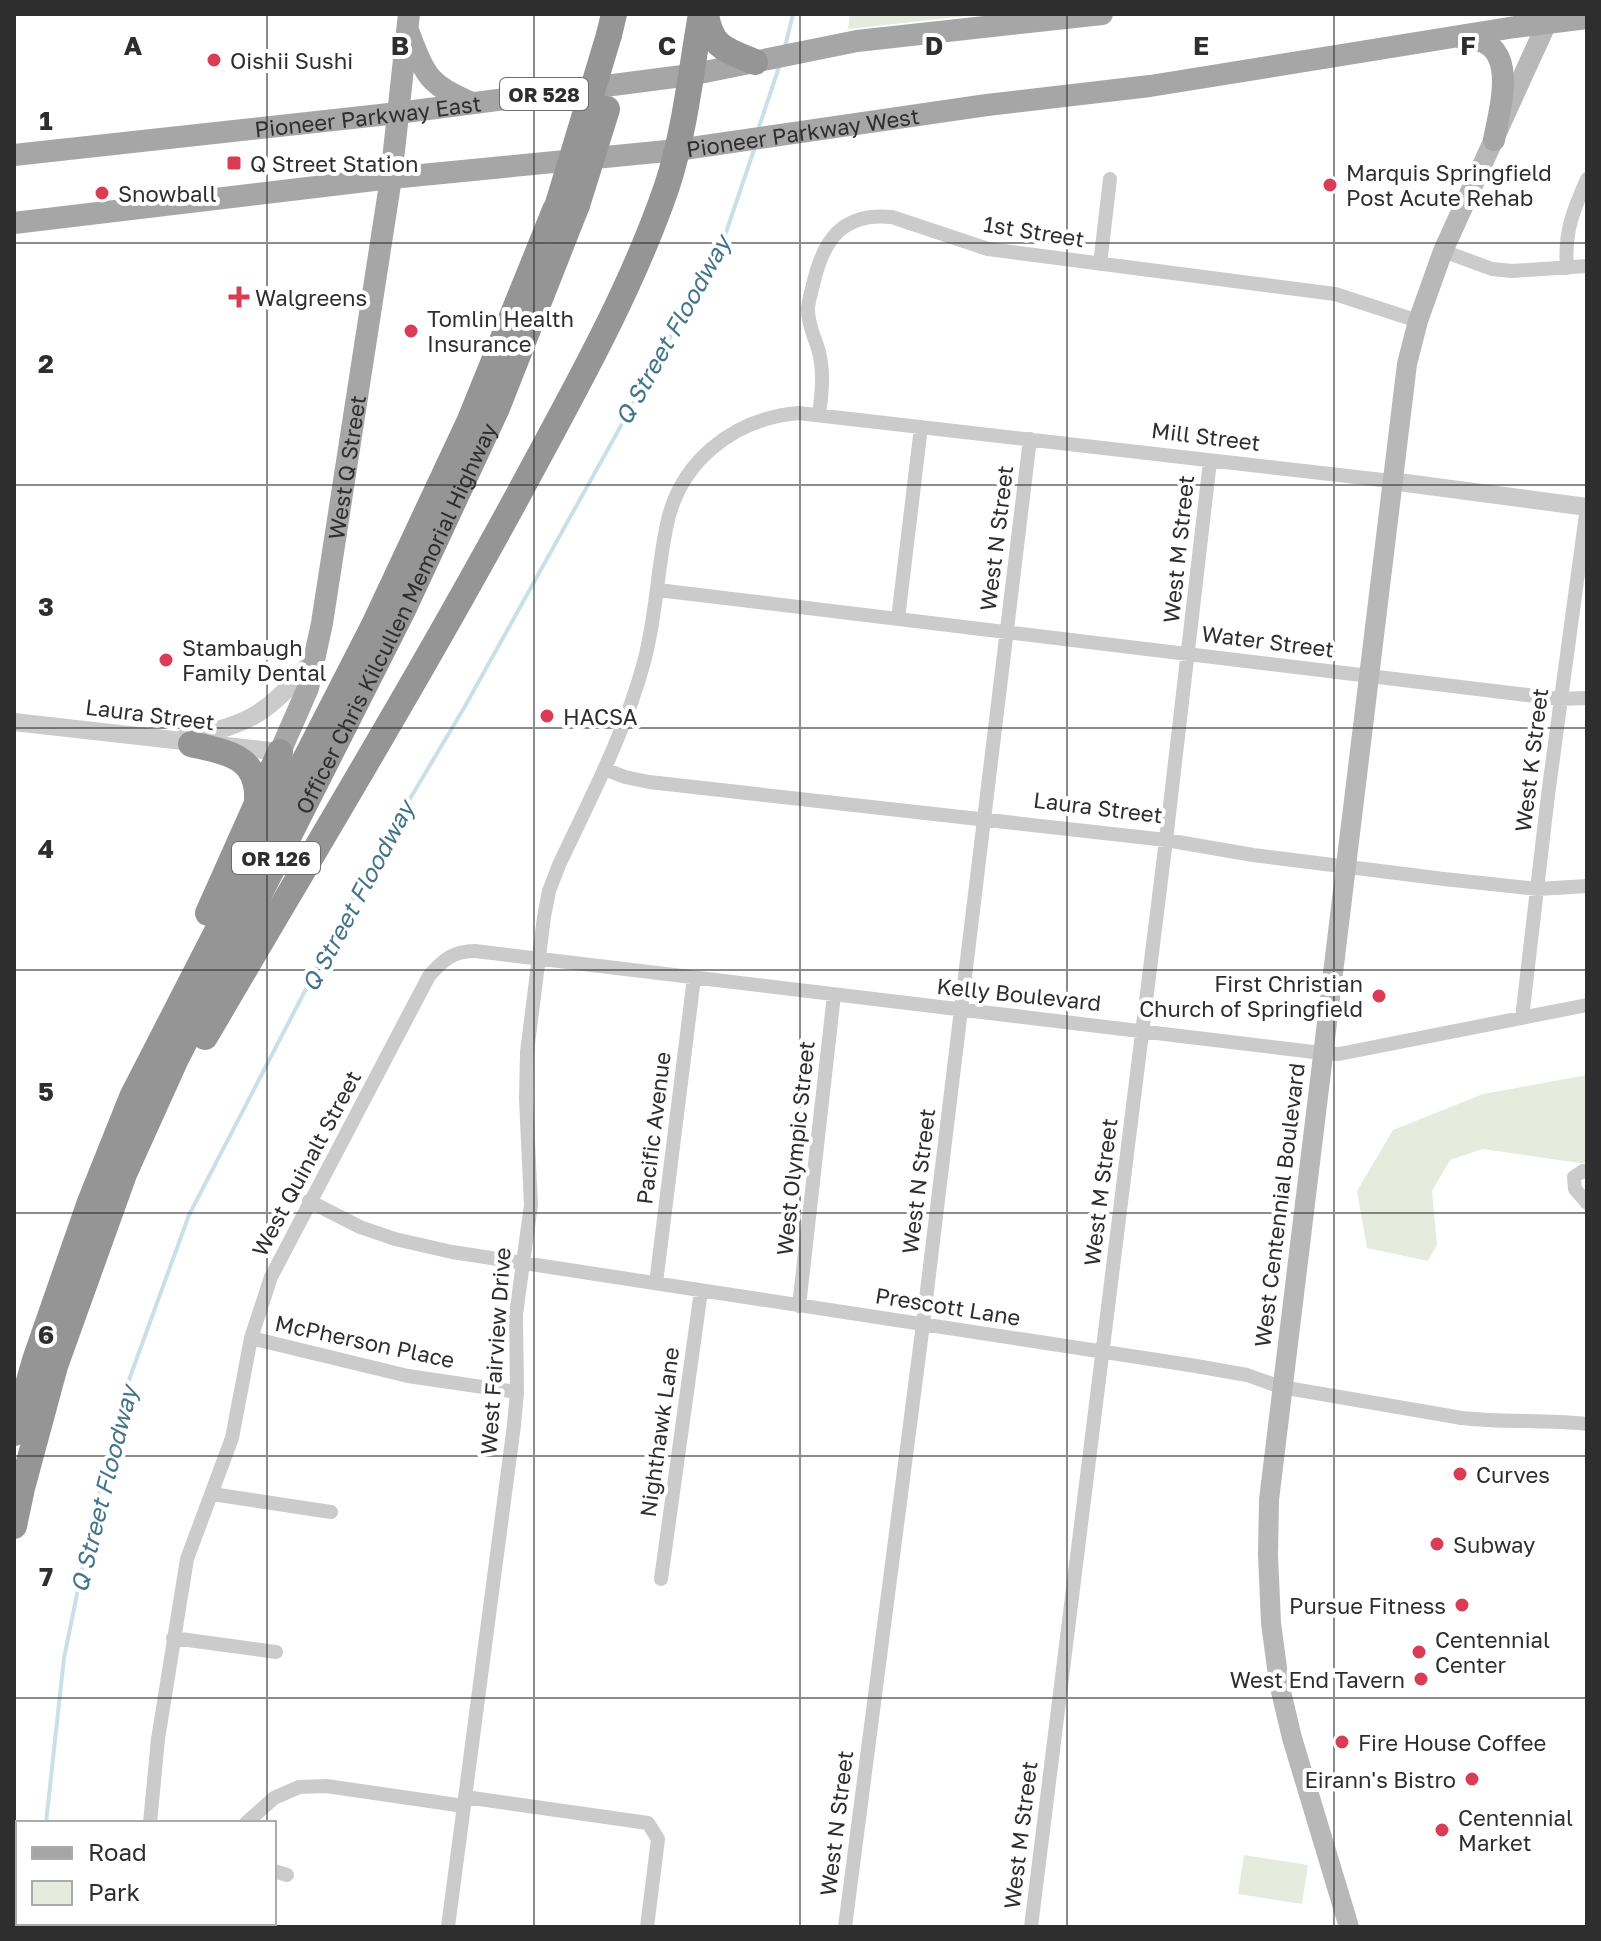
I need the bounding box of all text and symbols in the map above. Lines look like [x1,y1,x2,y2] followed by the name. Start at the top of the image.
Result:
[124,30,143,61] text: A
[391,30,409,61] text: B
[658,30,676,61] text: C
[925,30,943,61] text: D
[1193,30,1209,61] text: E
[1460,30,1476,61] text: F
[230,47,353,74] place label: Oishii Sushi
[205,51,223,69] marker: Oishii Sushi
[500,78,588,110] road number: OR 528
[253,89,483,142] street label: Pioneer Parkway East
[684,101,921,162] street label: Pioneer Parkway West
[39,105,53,136] text: 1
[250,150,418,177] place label: Q Street Station
[225,154,243,172] marker: Q Street Station
[1346,159,1552,211] place label: Marquis Springfield Post Acute Rehab
[1321,176,1339,194] marker: Marquis Springfield Post Acute Rehab
[118,180,216,207] place label: Snowball
[93,184,111,202] marker: Snowball
[982,210,1086,252] street label: 1st Street
[608,227,739,430] water label: Q Street Floodway
[255,284,367,311] place label: Walgreens
[230,288,248,306] marker: Walgreens
[427,305,574,357] place label: Tomlin Health Insurance
[402,322,420,340] marker: Tomlin Health Insurance
[38,348,54,379] text: 2
[322,393,371,541] street label: West Q Street
[1150,416,1262,456] street label: Mill Street
[289,418,502,818] street label: Officer Chris Kilcullen Memorial Highway
[974,464,1018,612] street label: West N Street
[1157,474,1199,624] street label: West M Street
[38,591,54,622] text: 3
[1200,619,1336,663] street label: Water Street
[182,634,327,686] place label: Stambaugh Family Dental
[157,651,175,669] marker: Stambaugh Family Dental
[1509,687,1553,833] street label: West K Street
[84,693,216,735] street label: Laura Street
[563,703,638,730] place label: HACSA
[538,707,556,725] marker: HACSA
[1032,786,1164,828] street label: Laura Street
[295,793,422,997] water label: Q Street Floodway
[38,833,54,864] text: 4
[232,842,320,874] road number: OR 126
[1139,970,1363,1022] place label: First Christian Church of Springfield
[935,972,1103,1016] street label: Kelly Boulevard
[1370,987,1388,1005] marker: First Christian Church of Springfield
[770,1039,820,1257] street label: West Olympic Street
[630,1050,676,1206] street label: Pacific Avenue
[1248,1061,1310,1349] street label: West Centennial Boulevard
[246,1066,366,1260] street label: West Quinalt Street
[38,1076,54,1107] text: 5
[896,1107,940,1255] street label: West N Street
[1078,1117,1122,1267] street label: West M Street
[474,1246,516,1456] street label: West Fairview Drive
[873,1281,1023,1331] street label: Prescott Lane
[273,1309,457,1373] street label: McPherson Place
[38,1319,54,1350] text: 6
[634,1345,684,1519] street label: Nighthawk Lane
[63,1379,144,1595] water label: Q Street Floodway
[1476,1461,1550,1488] place label: Curves
[1451,1465,1469,1483] marker: Curves
[1453,1531,1535,1558] place label: Subway
[1428,1535,1446,1553] marker: Subway
[39,1561,53,1592] text: 7
[1289,1592,1446,1619] place label: Pursue Fitness
[1453,1596,1471,1614] marker: Pursue Fitness
[1435,1626,1550,1678] place label: Centennial Center
[1410,1643,1428,1661] marker: Centennial Center
[1230,1666,1405,1693] place label: West End Tavern
[1412,1670,1430,1688] marker: West End Tavern
[1358,1729,1546,1756] place label: Fire House Coffee
[1333,1733,1351,1751] marker: Fire House Coffee
[814,1749,858,1897] street label: West N Street
[998,1760,1042,1910] street label: West M Street
[1304,1766,1456,1793] place label: Eirann's Bistro
[1463,1770,1481,1788] marker: Eirann's Bistro
[1458,1804,1573,1856] place label: Centennial Market
[16,1821,276,1925] legend
[1433,1821,1451,1839] marker: Centennial Market
[88,1837,147,1866] text: Road
[88,1877,140,1906] text: Park

